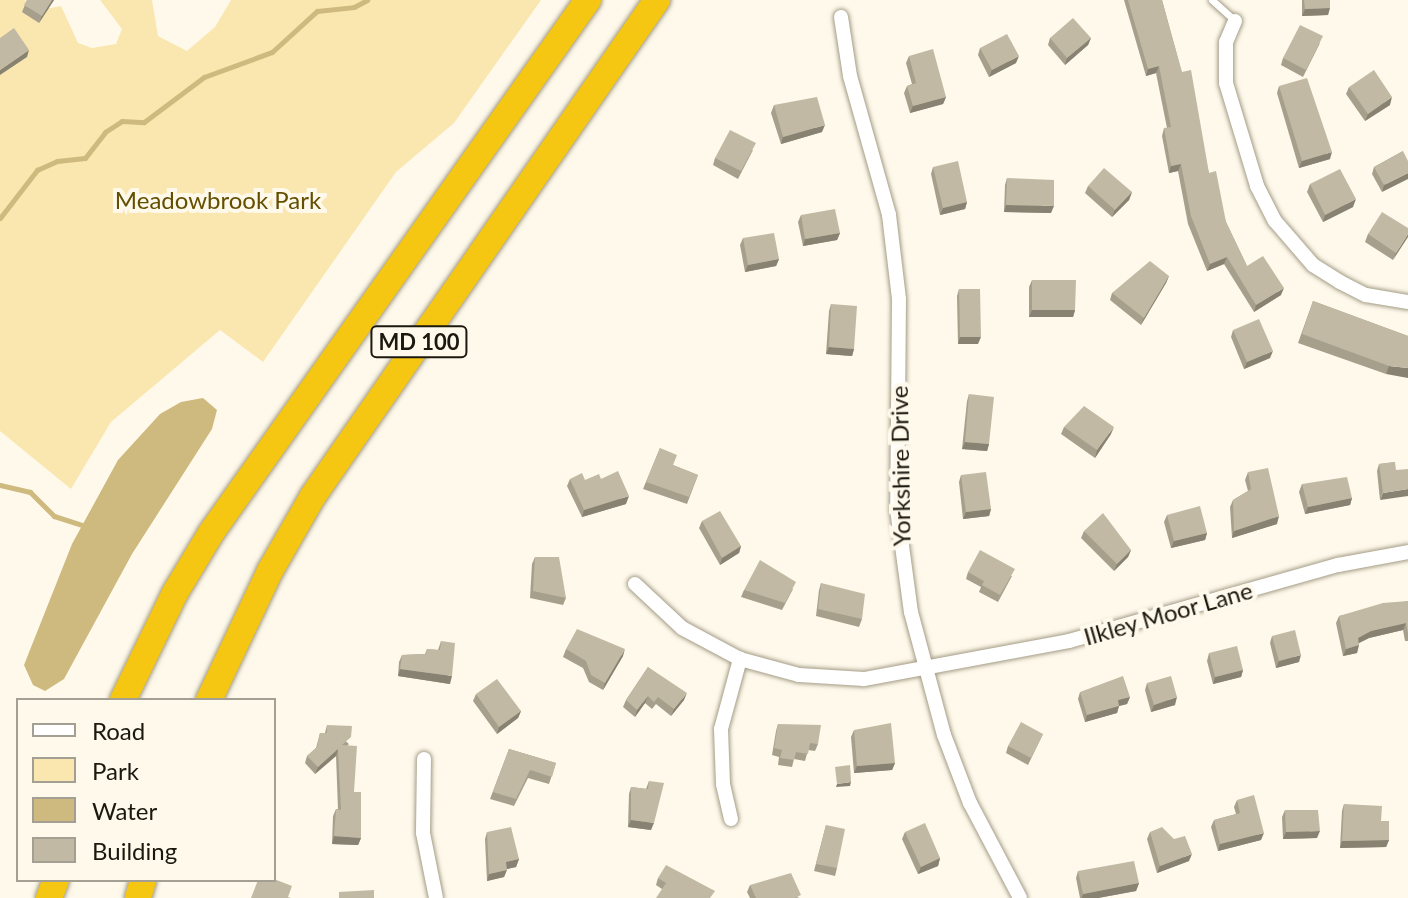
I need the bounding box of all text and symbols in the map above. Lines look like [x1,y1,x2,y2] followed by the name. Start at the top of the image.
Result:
[115,186,321,214] park label: Meadowbrook Park
[369,324,469,360] road number: MD 100
[884,385,916,547] street label: Yorkshire Drive
[1080,575,1256,651] street label: Ilkley Moor Lane
[16,698,276,882] legend
[92,716,145,745] text: Road
[92,756,139,785] text: Park
[92,796,157,825] text: Water
[92,836,177,865] text: Building

